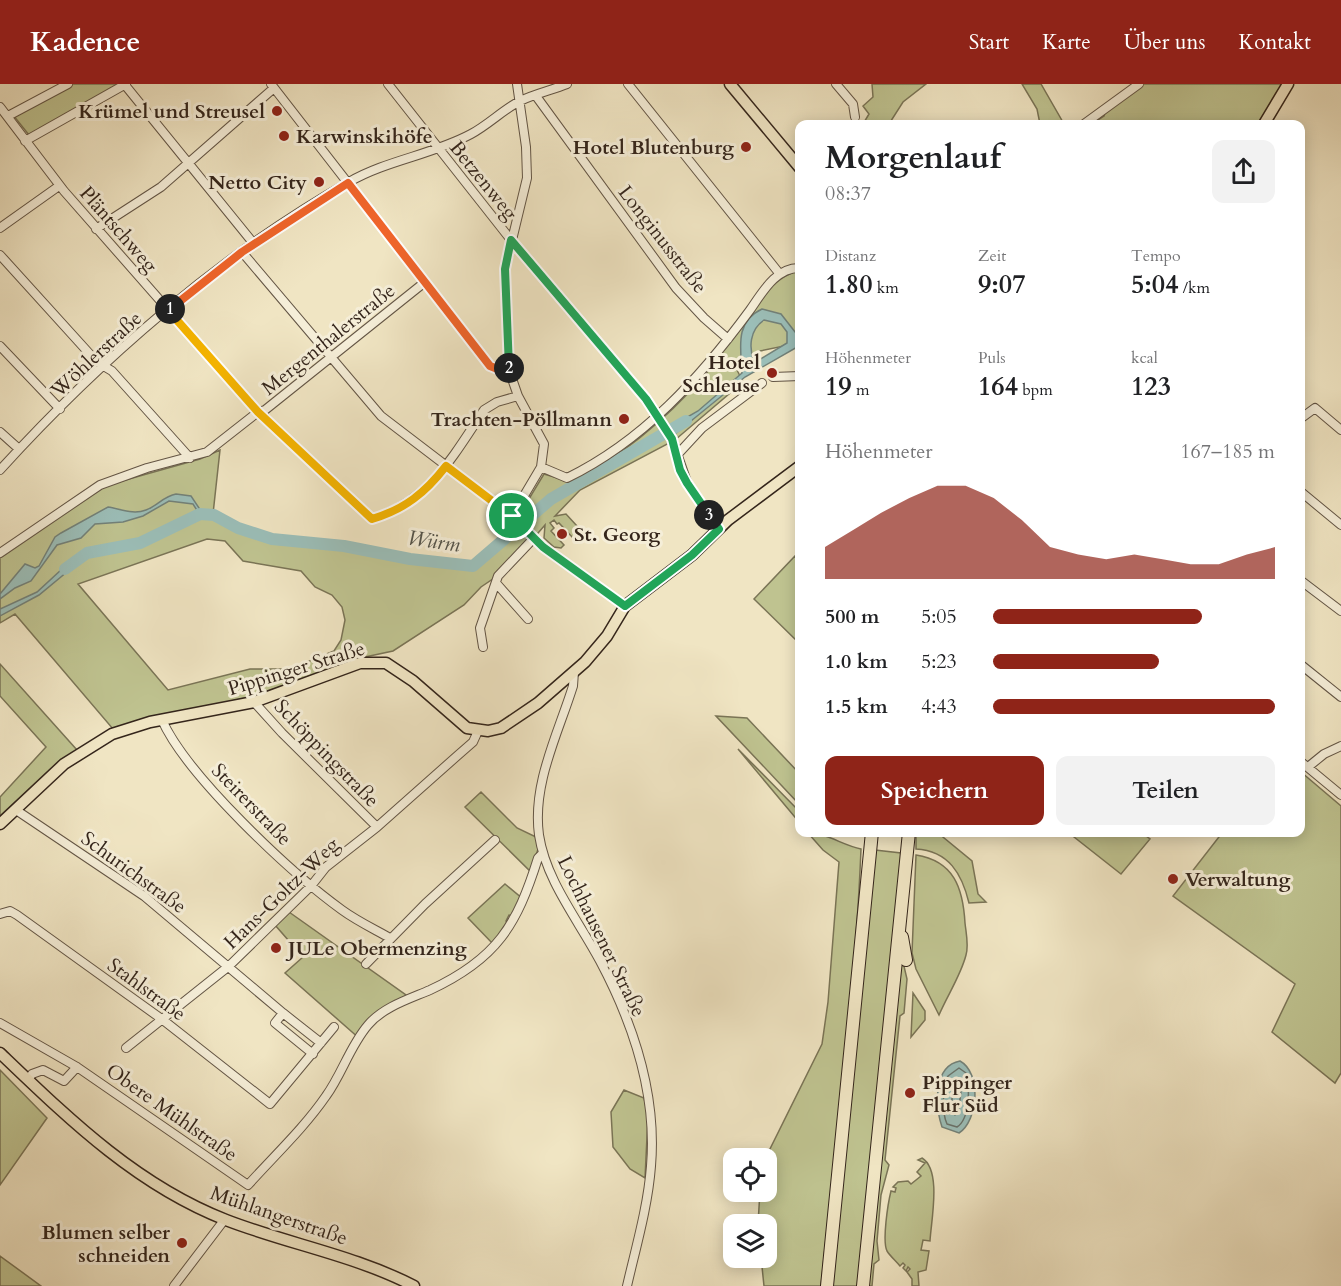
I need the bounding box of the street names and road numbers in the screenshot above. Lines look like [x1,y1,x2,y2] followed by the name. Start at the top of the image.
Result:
[443,135,524,226] street label: Betzenweg
[73,180,164,279] street label: Pläntschweg
[612,180,713,299] street label: Longinusstraße
[256,277,401,402] street label: Mergenthalerstraße
[44,305,148,404] street label: Wöhlerstraße
[224,635,368,702] street label: Pippinger Straße
[268,693,385,813] street label: Schöppingstraße
[206,757,298,851] street label: Steirerstraße
[76,825,192,920] street label: Schurichstraße
[218,831,345,955] street label: Hans-Goltz-Weg
[551,851,652,1021] street label: Lochhausener Straße
[102,952,191,1027] street label: Stahlstraße
[101,1057,243,1168] street label: Obere Mühlstraße
[207,1179,351,1252] street label: Mühlangerstraße

